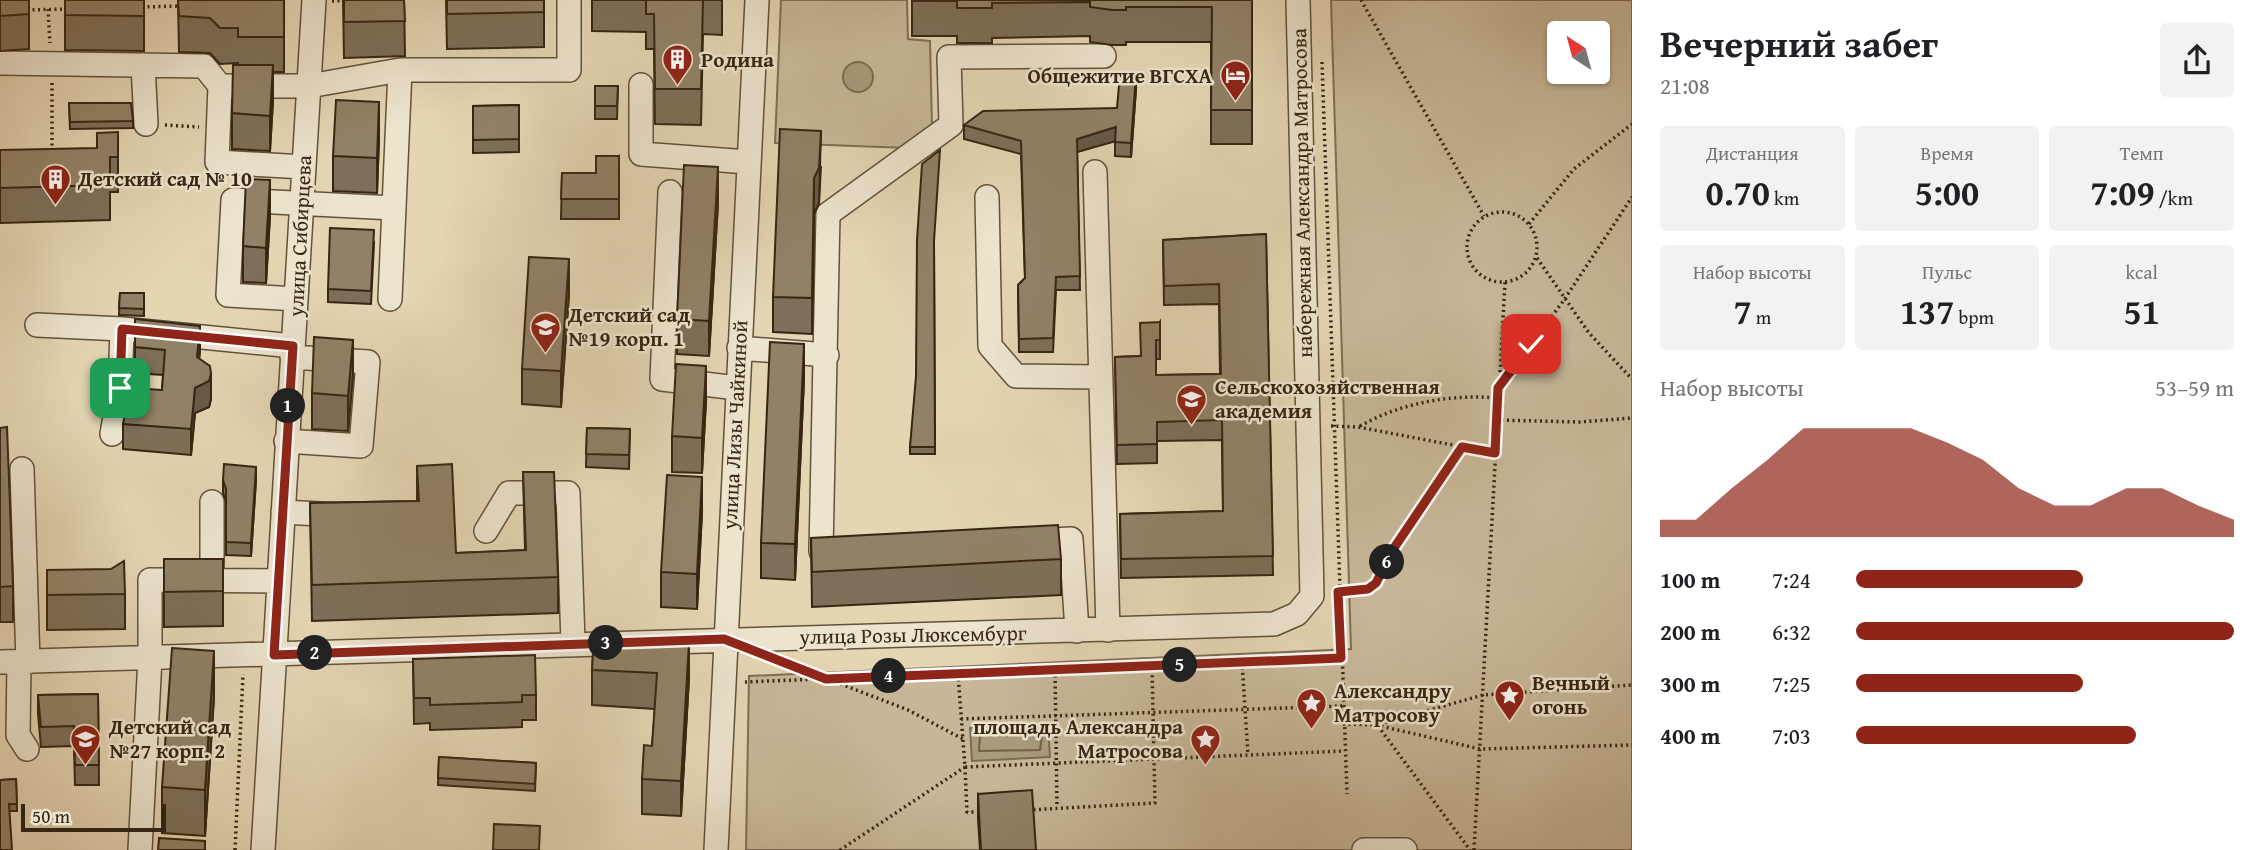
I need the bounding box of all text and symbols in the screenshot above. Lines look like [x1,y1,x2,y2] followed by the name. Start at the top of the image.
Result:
[1660,15,1938,71] text: Вечерний забег
[1547,21,1610,84] north arrow
[1547,21,1610,84] map controls
[2160,23,2234,97] button: share
[1283,28,1320,358] street label: набережная Александра Матросова
[661,43,695,87] building icon: Родина
[701,44,774,75] place label: Родина
[1218,59,1252,103] hotel icon: Общежитие ВГСХА
[1028,60,1213,91] place label: Общежитие ВГСХА
[1660,69,1710,102] text: 21:08
[1706,139,1799,167] text: Дистанция
[1920,139,1974,167] text: Время
[2120,139,2164,167] text: Темп
[280,154,319,319] street label: улица Сибирцева
[38,162,72,206] building icon: Детский сад № 10
[77,163,252,194] place label: Детский сад № 10
[1706,167,1770,218] text: 0.70
[1915,167,1979,218] text: 5:00
[2090,167,2155,218] text: 7:09
[1770,184,1799,212] text: km
[2155,184,2193,212] text: /km
[1693,258,1812,286] text: Набор высоты
[1922,258,1972,286] text: Пульс
[2125,258,2158,286] text: kcal
[1733,286,1752,337] text: 7
[1900,286,1954,337] text: 137
[2124,286,2160,337] text: 51
[567,299,690,354] place label: Детский сад №19 корп. 1
[1752,303,1771,331] text: m
[1954,303,1994,331] text: bpm
[528,310,562,354] school or university icon: Детский сад №19 корп. 1
[1501,314,1561,374] pin
[713,319,755,532] street label: улица Лизы Чайкиной
[1512,325,1550,363] icon: check
[90,358,150,418] pin
[101,369,139,407] icon: arrive
[1215,371,1440,426] place label: Сельскохозяйственная академия
[1660,371,1804,404] text: Набор высоты
[2155,371,2234,404] text: 53–59 m
[1175,382,1209,426] school or university icon: Сельскохозяйственная академия
[270,388,306,424] pin: 1
[283,391,292,419] text: 1
[1370,544,1404,580] pin: 6
[1382,547,1391,575] text: 6
[1660,563,1721,596] text: 100 m
[1772,563,1811,596] text: 7:24
[1660,615,1721,648] text: 200 m
[1772,615,1811,648] text: 6:32
[798,617,1027,652] street label: улица Розы Люксембург
[588,626,624,660] pin: 3
[601,628,610,656] text: 3
[298,636,332,670] pin: 2
[310,638,319,666] text: 2
[1162,648,1198,682] pin: 5
[1175,650,1184,678] text: 5
[872,658,906,694] pin: 4
[884,661,893,689] text: 4
[1532,667,1610,722] place label: Вечный огонь
[1660,667,1721,700] text: 300 m
[1772,667,1811,700] text: 7:25
[1334,675,1451,730] place label: Александру Матросову
[1492,678,1526,722] place icon: Вечный огонь
[1294,686,1328,730] place icon: Александру Матросову
[108,711,231,766] place label: Детский сад №27 корп. 2
[973,711,1183,766] place label: площадь Александра Матросова
[1660,719,1721,752] text: 400 m
[1772,719,1811,752] text: 7:03
[69,722,103,766] school or university icon: Детский сад №27 корп. 2
[1189,722,1223,766] place icon: площадь Александра Матросова
[21,801,166,833] scale bar
[32,802,70,830] text: 50 m

